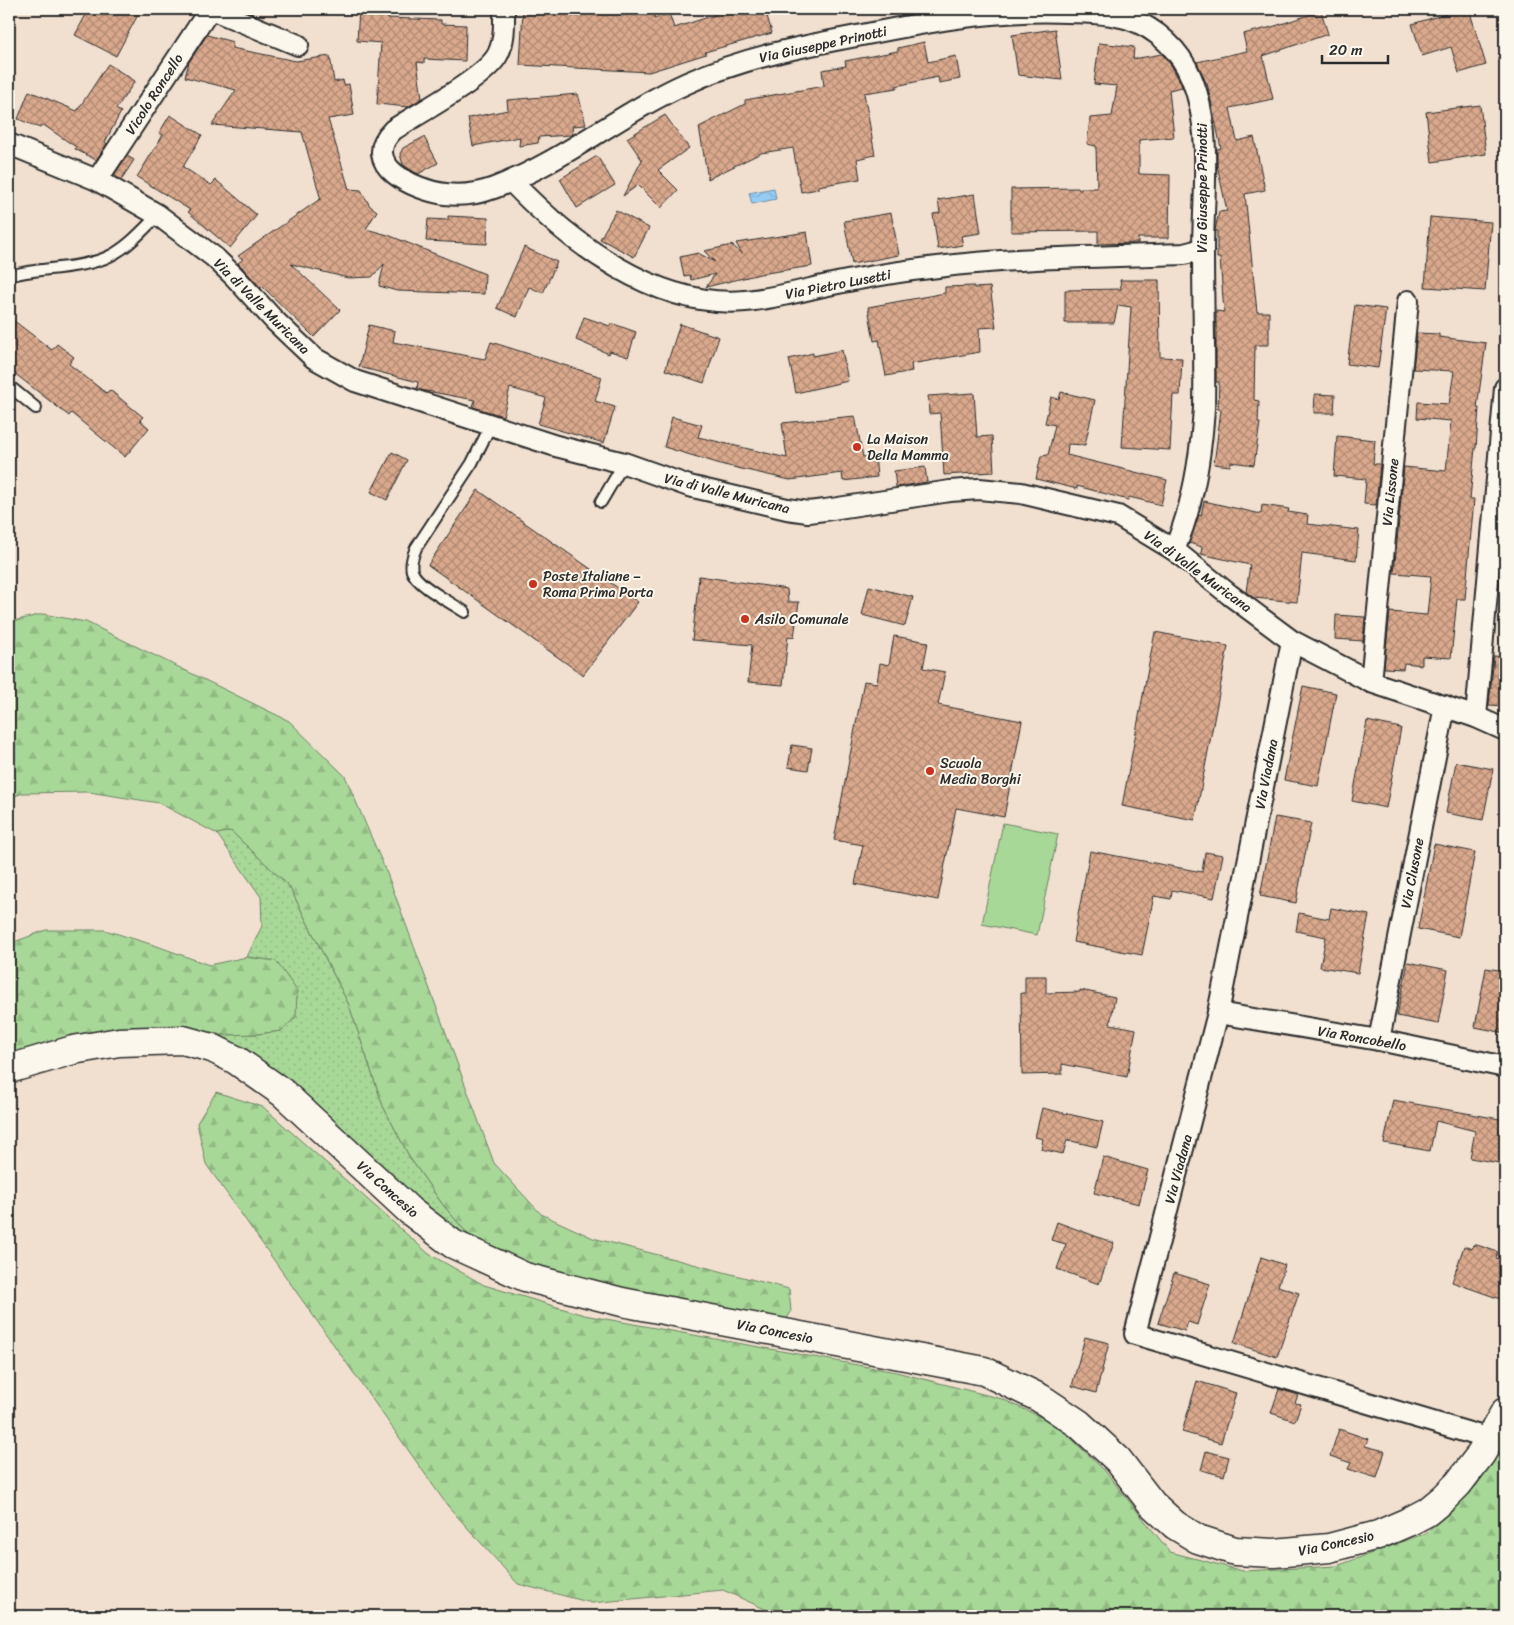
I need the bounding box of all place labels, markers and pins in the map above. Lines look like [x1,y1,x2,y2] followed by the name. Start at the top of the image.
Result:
[867,427,949,468] place label: La Maison Della Mamma
[851,441,863,453] marker: La Maison Della Mamma
[543,564,653,605] place label: Poste Italiane – Roma Prima Porta
[527,578,539,590] marker: Poste Italiane – Roma Prima Porta
[754,607,849,632] place label: Asilo Comunale
[739,613,751,625] marker: Asilo Comunale
[940,751,1022,792] place label: Scuola Media Borghi
[924,765,936,777] marker: Scuola Media Borghi

